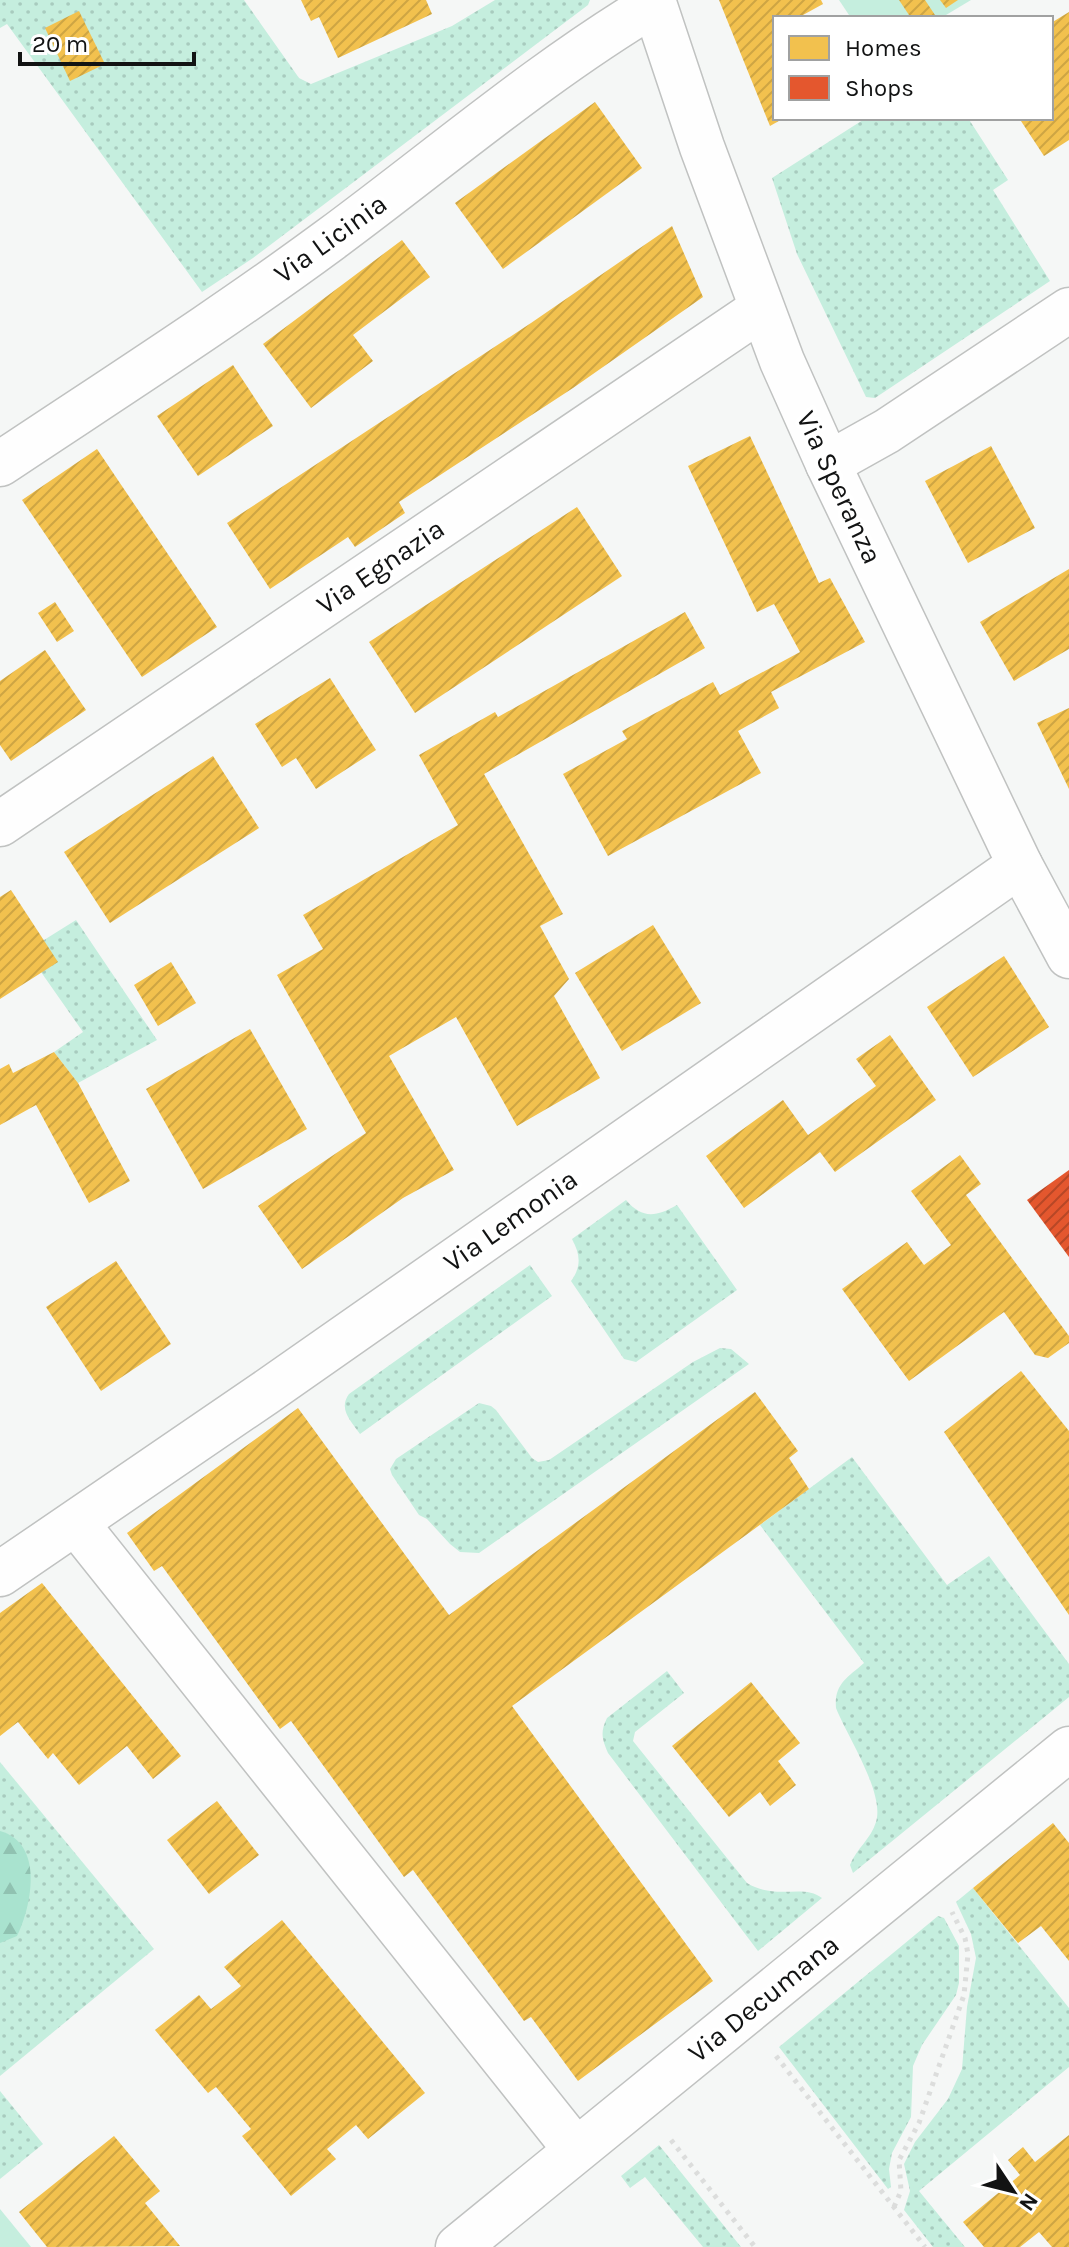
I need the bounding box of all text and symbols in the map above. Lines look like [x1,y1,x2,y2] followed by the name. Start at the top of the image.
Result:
[20,16,194,66] scale bar
[773,16,1053,120] legend
[32,30,88,58] text: 20 m
[845,34,922,62] text: Homes
[845,74,914,102] text: Shops
[268,187,393,290] street label: Via Licinia
[790,405,889,569] street label: Via Speranza
[310,512,450,621] street label: Via Egnazia
[437,1162,584,1279] street label: Via Lemonia
[681,1928,845,2069] street label: Via Decumana
[973,2151,1053,2231] north arrow
[1013,2188,1044,2216] text: N

